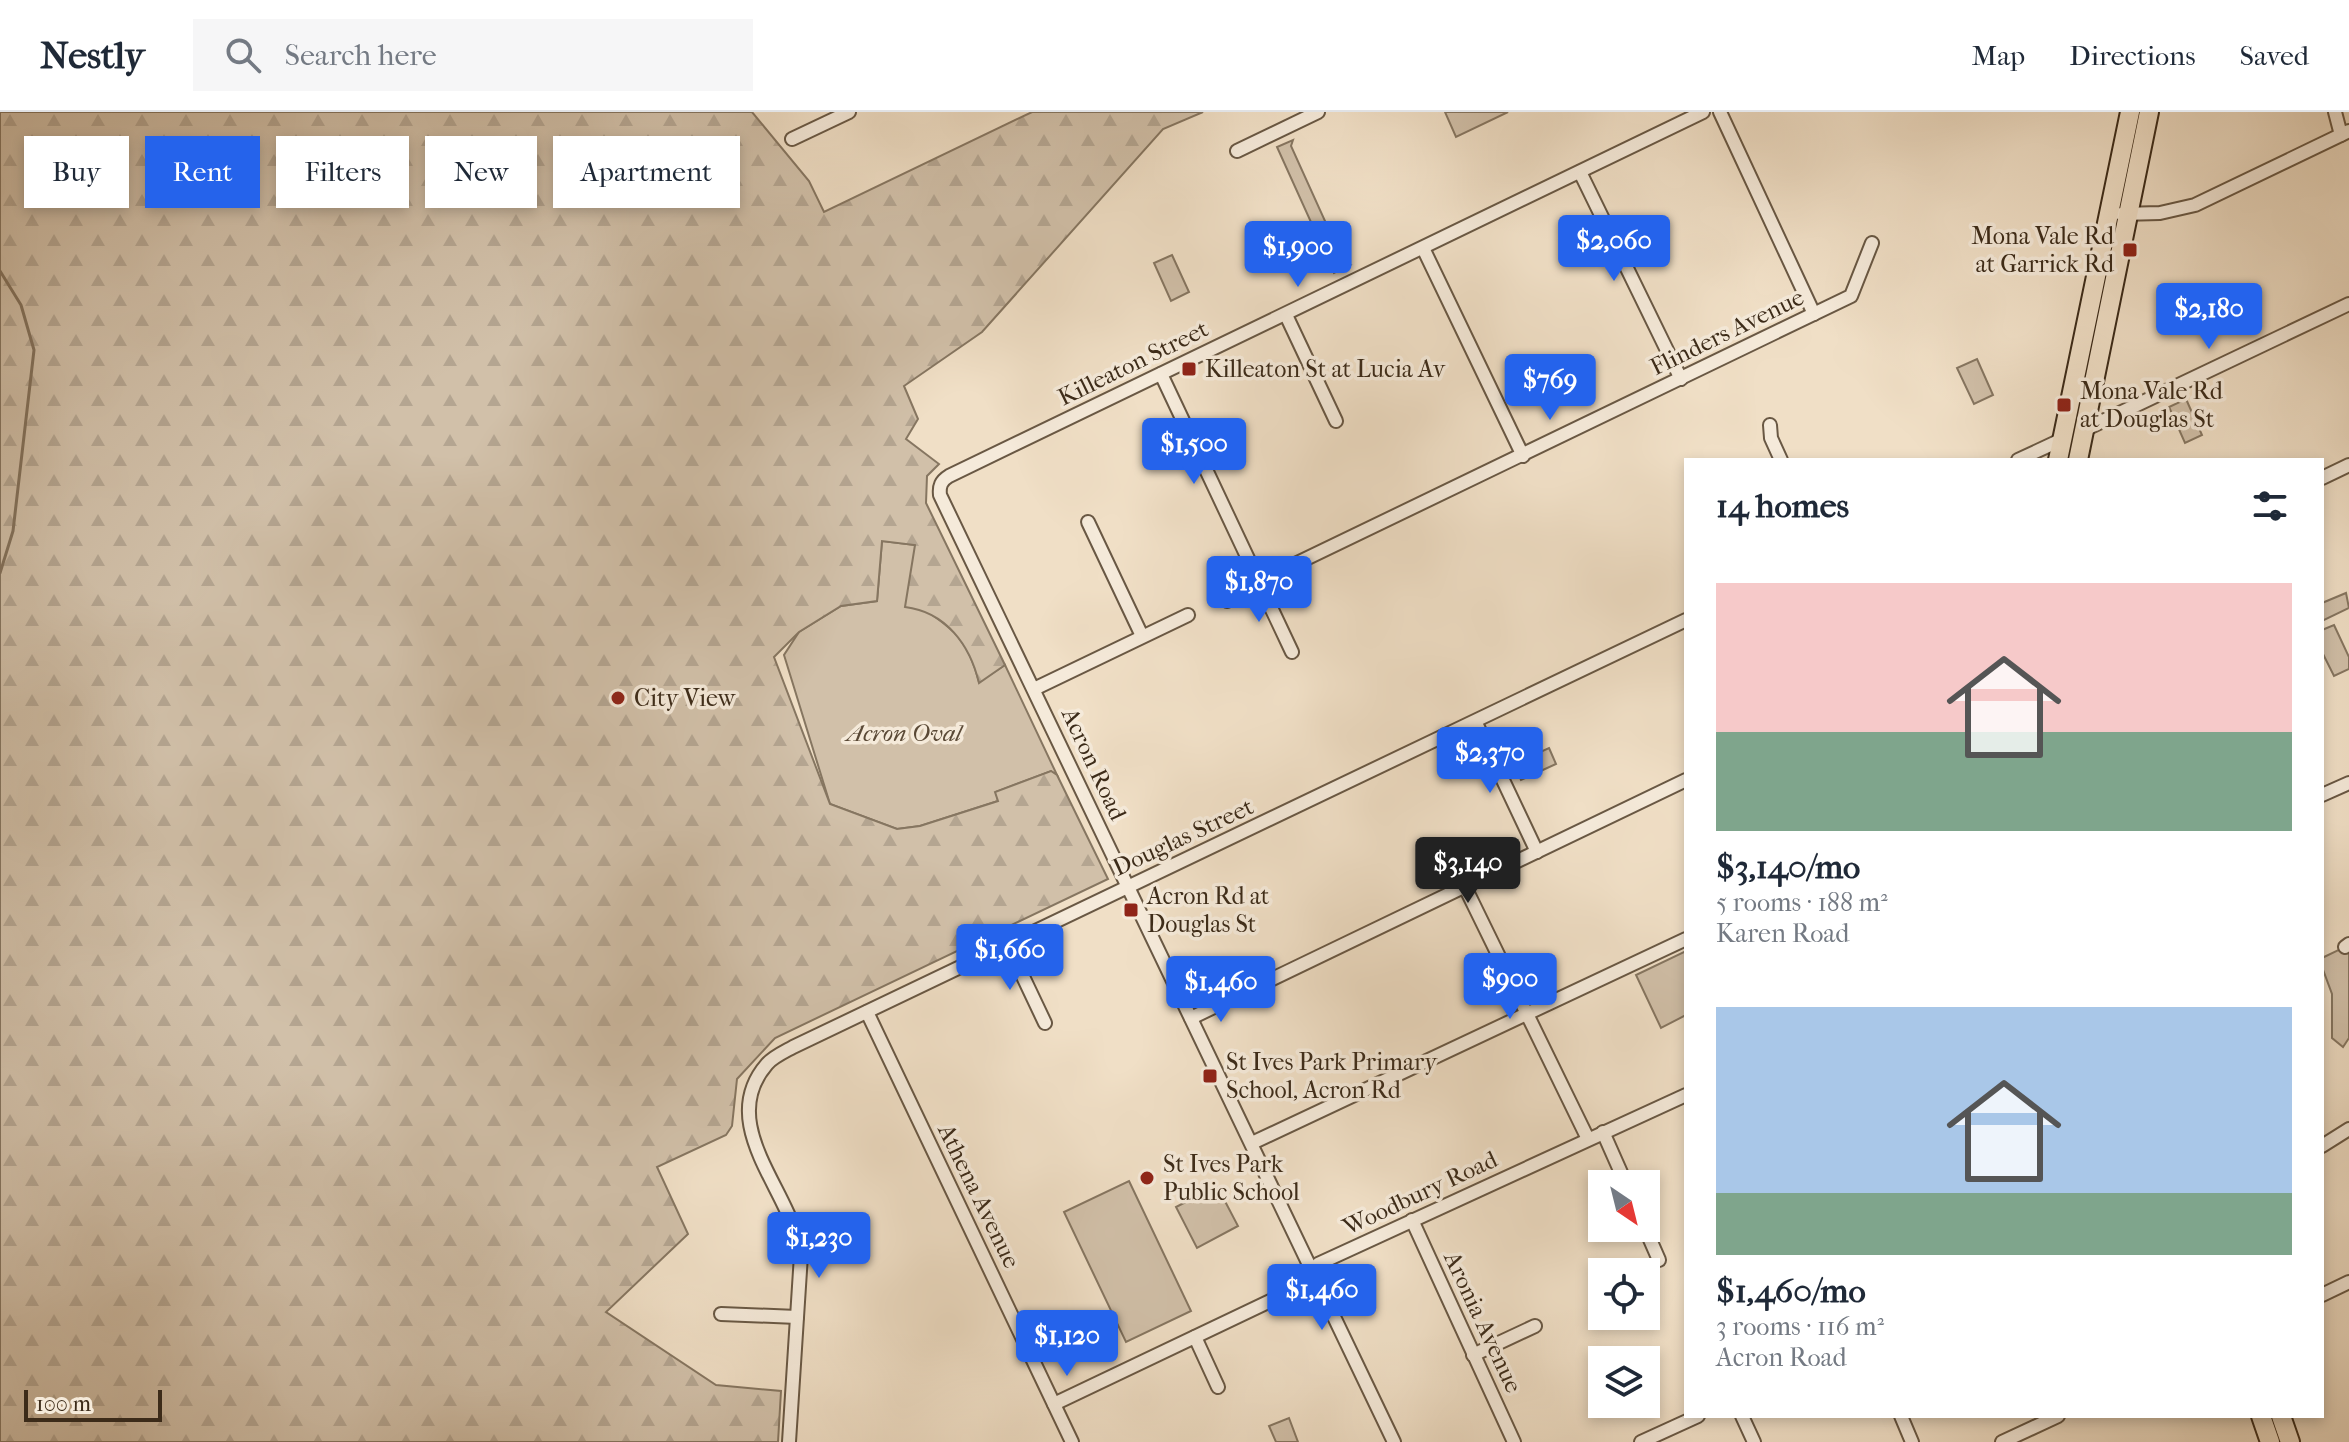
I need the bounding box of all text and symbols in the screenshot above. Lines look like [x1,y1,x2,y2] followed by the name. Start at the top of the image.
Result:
[193,19,753,91] search box
[40,33,145,78] text: Nestly
[221,33,265,77] icon: search
[285,38,437,73] text: Search here
[1972,39,2025,72] text: Map
[2069,39,2196,72] text: Directions
[2240,39,2309,72] text: Saved
[24,136,129,208] chip: Buy
[145,136,260,208] chip: Rent
[276,136,409,208] chip: Filters
[425,136,537,208] chip: New
[553,136,740,208] chip: Apartment
[1549,215,1679,283] pin: $2,060
[1233,221,1363,289] pin: $1,900
[1971,222,2115,278] place label: Mona Vale Rd at Garrick Rd
[1576,225,1652,256] text: $2,060
[1263,231,1333,262] text: $1,900
[2121,241,2139,259] marker: Mona Vale Rd at Garrick Rd
[1646,283,1808,381] street label: Flinders Avenue
[2144,283,2274,351] pin: $2,180
[2174,293,2244,324] text: $2,180
[1053,314,1213,411] street label: Killeaton Street
[1503,354,1597,422] pin: $769
[1205,355,1446,383] place label: Killeaton St at Lucia Av
[1180,360,1198,378] marker: Killeaton St at Lucia Av
[1523,364,1577,395] text: $769
[2080,377,2224,433] place label: Mona Vale Rd at Douglas St
[2055,396,2073,414] marker: Mona Vale Rd at Douglas St
[1129,418,1259,486] pin: $1,500
[1160,428,1228,459] text: $1,500
[2248,484,2292,528] icon: filters
[1716,486,1849,526] text: 14 homes
[1194,556,1324,624] pin: $1,870
[1225,566,1293,597] text: $1,870
[1932,635,2076,779] icon: home
[634,684,737,712] place label: City View
[609,689,627,707] marker: City View
[1055,702,1133,825] street label: Acron Road
[844,719,964,747] park label: Acron Oval
[1425,727,1555,795] pin: $2,370
[1455,737,1525,768] text: $2,370
[1108,792,1258,882] street label: Douglas Street
[1403,837,1533,905] pin: $3,140
[1433,847,1503,878] text: $3,140
[1716,847,1860,887] text: $3,140/mo
[1146,882,1270,938] place label: Acron Rd at Douglas St
[1716,887,1888,918] text: 5 rooms · 188 m²
[1122,901,1140,919] marker: Acron Rd at Douglas St
[1716,918,1850,949] text: Karen Road
[945,924,1075,992] pin: $1,660
[974,934,1046,965] text: $1,660
[1463,953,1557,1021] pin: $900
[1156,956,1286,1024] pin: $1,460
[1482,963,1538,994] text: $900
[1184,966,1258,997] text: $1,460
[1226,1048,1438,1104] place label: St Ives Park Primary School, Acron Rd
[1932,1059,2076,1203] icon: home
[1201,1067,1219,1085] marker: St Ives Park Primary School, Acron Rd
[932,1118,1026,1273] street label: Athena Avenue
[1338,1145,1502,1241] street label: Woodbury Road
[1163,1150,1300,1206] place label: St Ives Park Public School
[1138,1169,1156,1187] marker: St Ives Park Public School
[1588,1170,1660,1242] north arrow
[1588,1170,1660,1418] map controls
[754,1212,884,1280] pin: $1,230
[785,1222,853,1253] text: $1,230
[1438,1246,1528,1397] street label: Aronia Avenue
[1588,1258,1660,1330] button: locate
[1257,1264,1387,1332] pin: $1,460
[1716,1271,1866,1311] text: $1,460/mo
[1285,1274,1359,1305] text: $1,460
[1002,1310,1132,1378] pin: $1,120
[1716,1311,1884,1342] text: 3 rooms · 116 m²
[1034,1320,1100,1351] text: $1,120
[1716,1342,1847,1373] text: Acron Road
[1588,1346,1660,1418] button: layers
[24,1386,162,1422] scale bar
[36,1391,91,1417] text: 100 m

